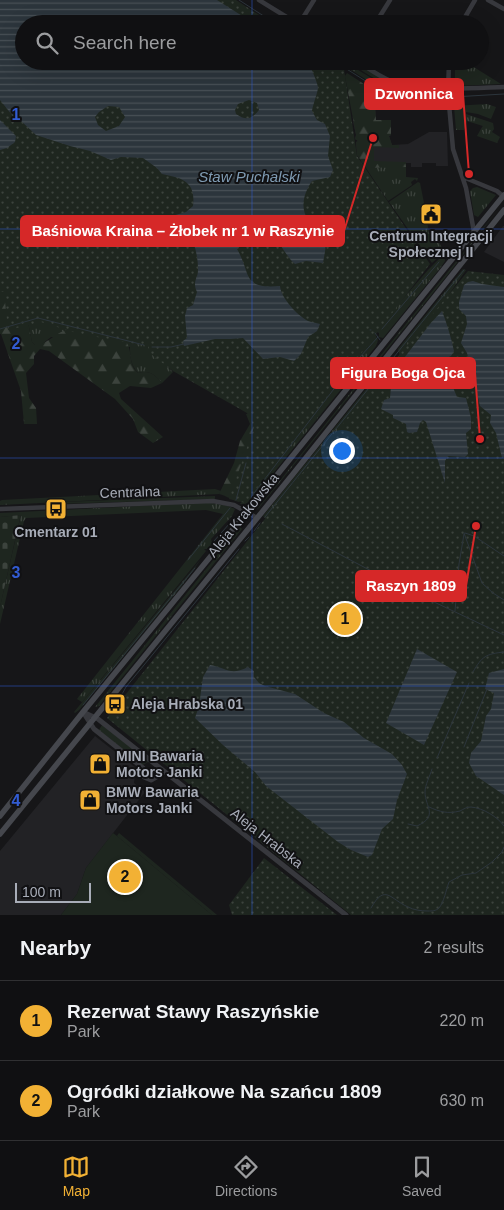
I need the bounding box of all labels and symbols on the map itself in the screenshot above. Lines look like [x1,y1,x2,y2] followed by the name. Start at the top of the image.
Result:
[365,79,463,109] callout: Dzwonnica
[375,85,454,102] text: Dzwonnica
[12,106,21,123] text: 1
[198,168,301,185] water label: Staw Puchalski
[419,202,443,226] public building icon: Centrum Integracji Społecznej II
[21,216,344,246] callout: Baśniowa Kraina – Żłobek nr 1 w Raszynie
[32,222,334,239] text: Baśniowa Kraina – Żłobek nr 1 w Raszynie
[369,228,493,260] place label: Centrum Integracji Społecznej II
[12,335,21,352] text: 2
[331,358,475,388] callout: Figura Boga Ojca
[341,364,466,381] text: Figura Boga Ojca
[329,438,355,464] your location
[204,470,282,560] street label: Aleja Krakowska
[99,483,161,501] street label: Centralna
[44,497,68,521] bus stop icon: Cmentarz 01
[14,524,98,540] place label: Cmentarz 01
[12,564,21,581] text: 3
[356,571,466,601] callout: Raszyn 1809
[366,577,456,594] text: Raszyn 1809
[329,600,361,638] pin: 1
[103,692,127,716] bus stop icon: Aleja Hrabska 01
[131,696,243,712] place label: Aleja Hrabska 01
[116,748,203,780] place label: MINI Bawaria Motors Janki
[88,752,112,776] shop icon: MINI Bawaria Motors Janki
[106,784,199,816] place label: BMW Bawaria Motors Janki
[78,788,102,812] shop icon: BMW Bawaria Motors Janki
[12,792,21,809] text: 4
[228,805,306,871] street label: Aleja Hrabska
[109,858,141,896] pin: 2
[15,880,91,903] scale bar

